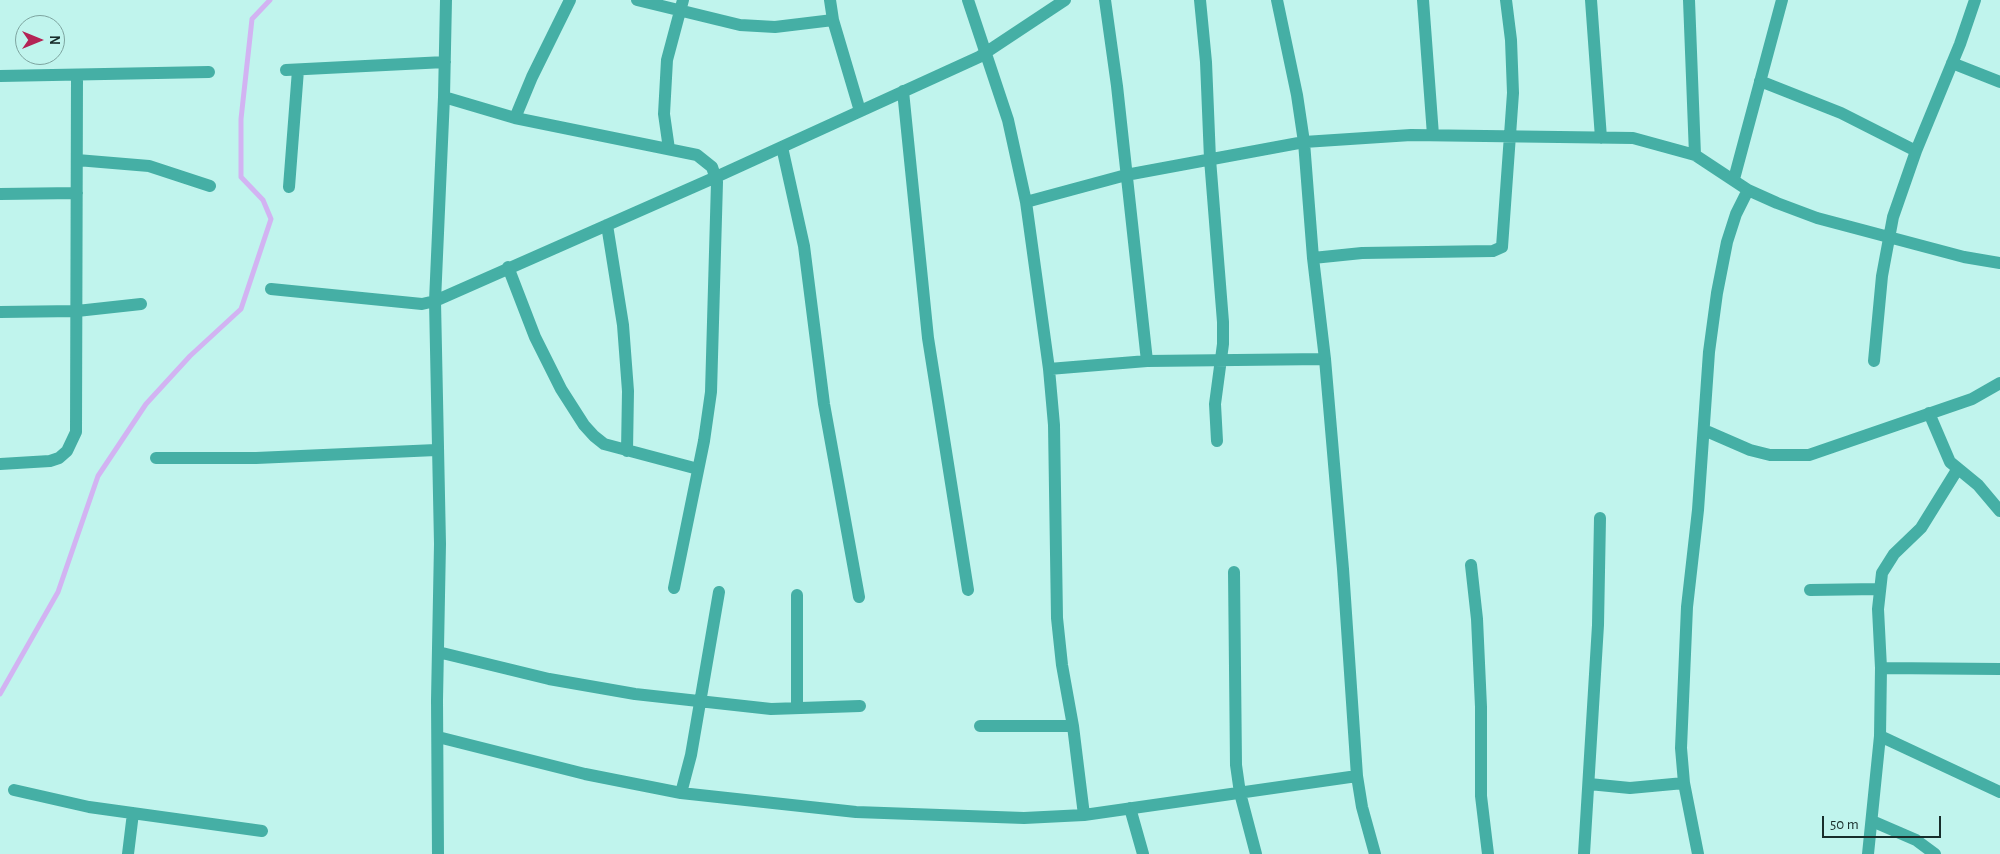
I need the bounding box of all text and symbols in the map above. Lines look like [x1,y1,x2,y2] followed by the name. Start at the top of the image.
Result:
[15,15,65,65] north arrow
[47,35,61,45] text: N
[1825,806,1944,838] scale bar
[1830,817,1859,832] text: 50 m

